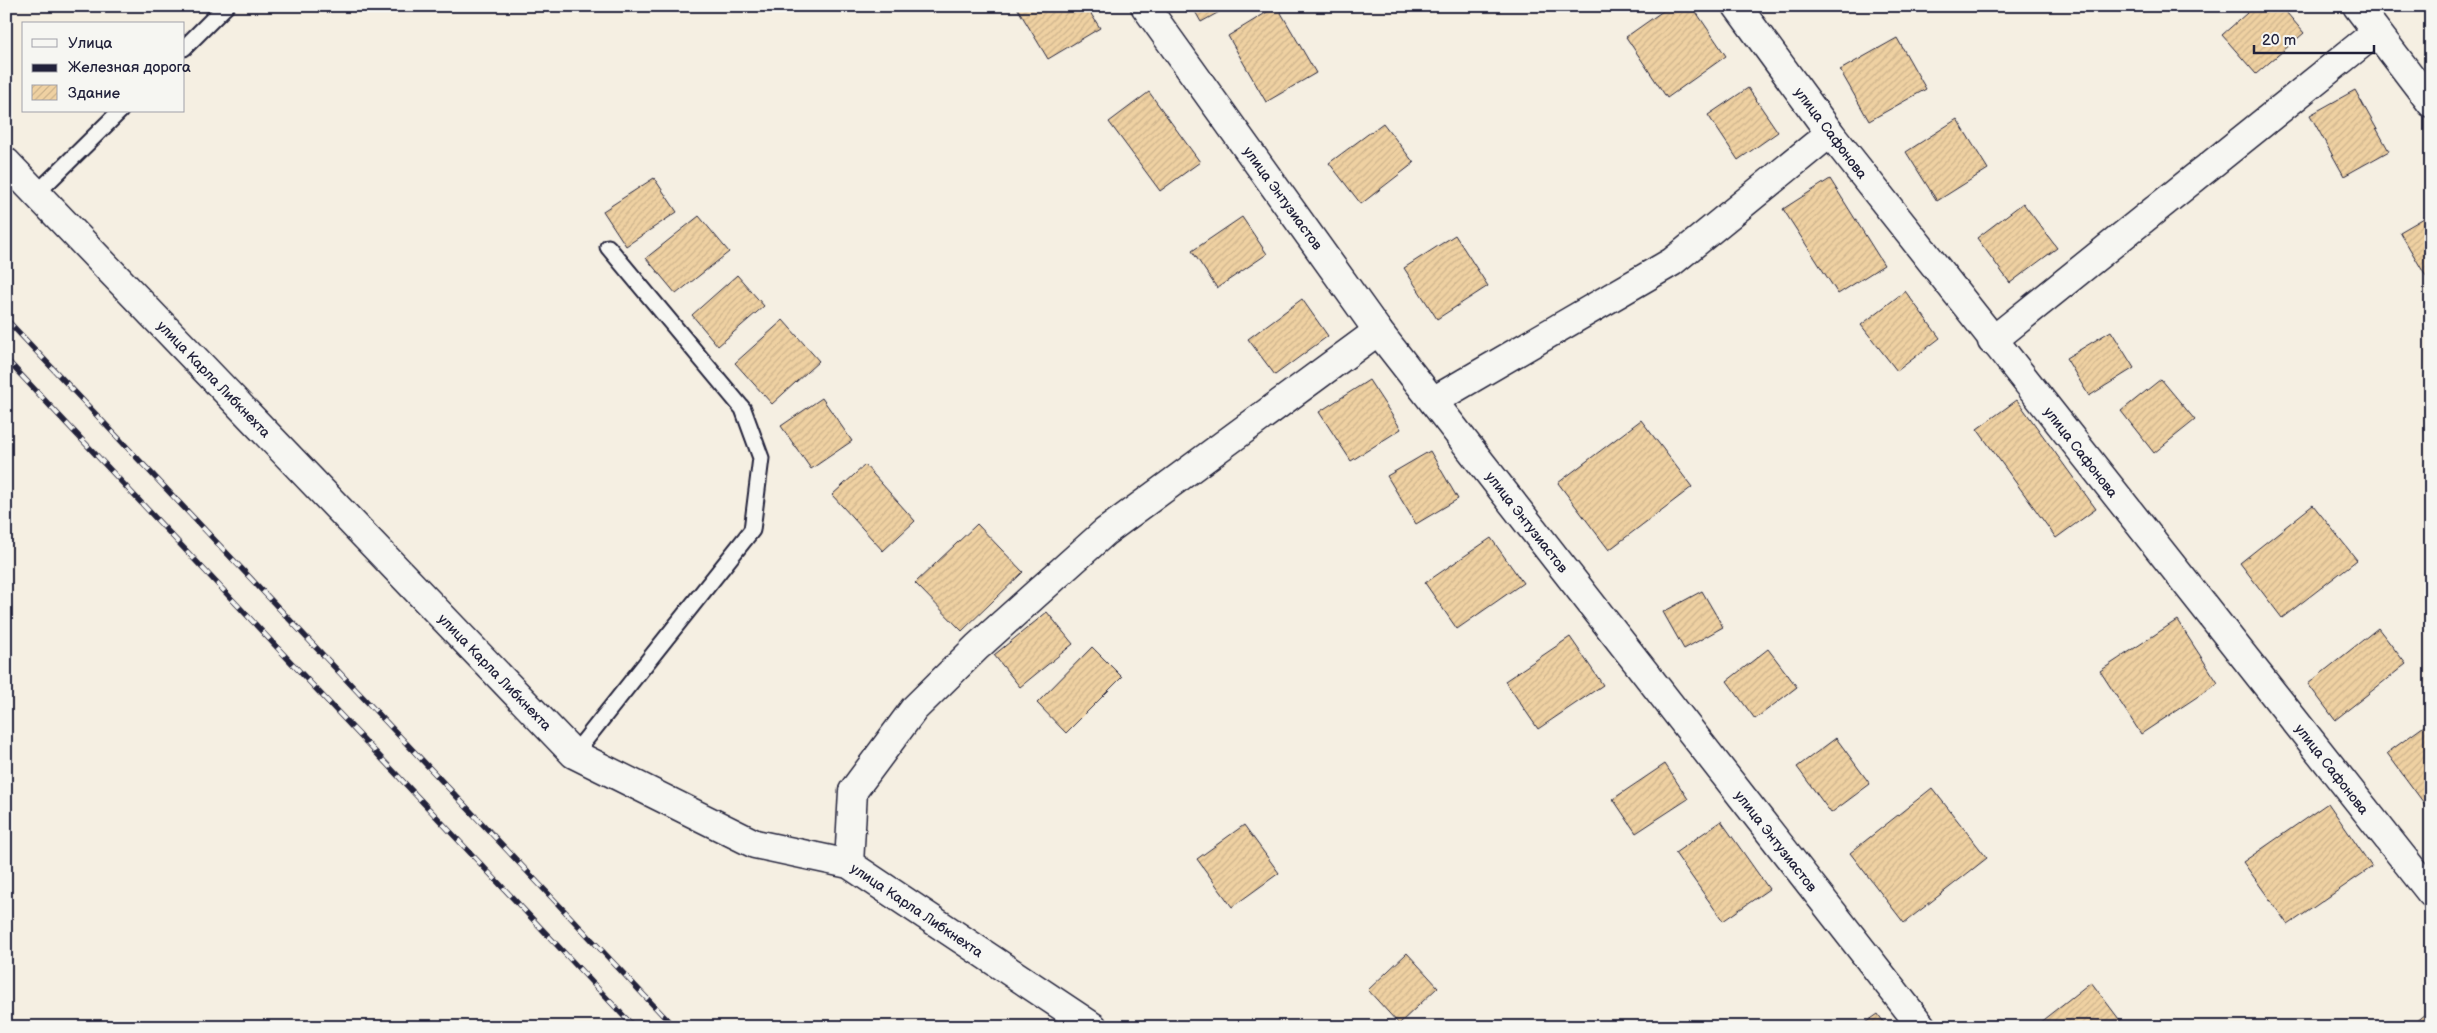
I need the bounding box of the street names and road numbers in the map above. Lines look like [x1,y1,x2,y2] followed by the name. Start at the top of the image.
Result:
[1791,84,1871,183] street label: улица Сафонова
[1239,143,1326,254] street label: улица Энтузиастов
[153,317,274,442] street label: улица Карла Либкнехта
[2040,404,2122,502] street label: улица Сафонова
[1482,468,1572,577] street label: улица Энтузиастов
[434,610,555,735] street label: улица Карла Либкнехта
[2291,721,2373,819] street label: улица Сафонова
[1731,787,1821,896] street label: улица Энтузиастов
[847,860,987,961] street label: улица Карла Либкнехта

